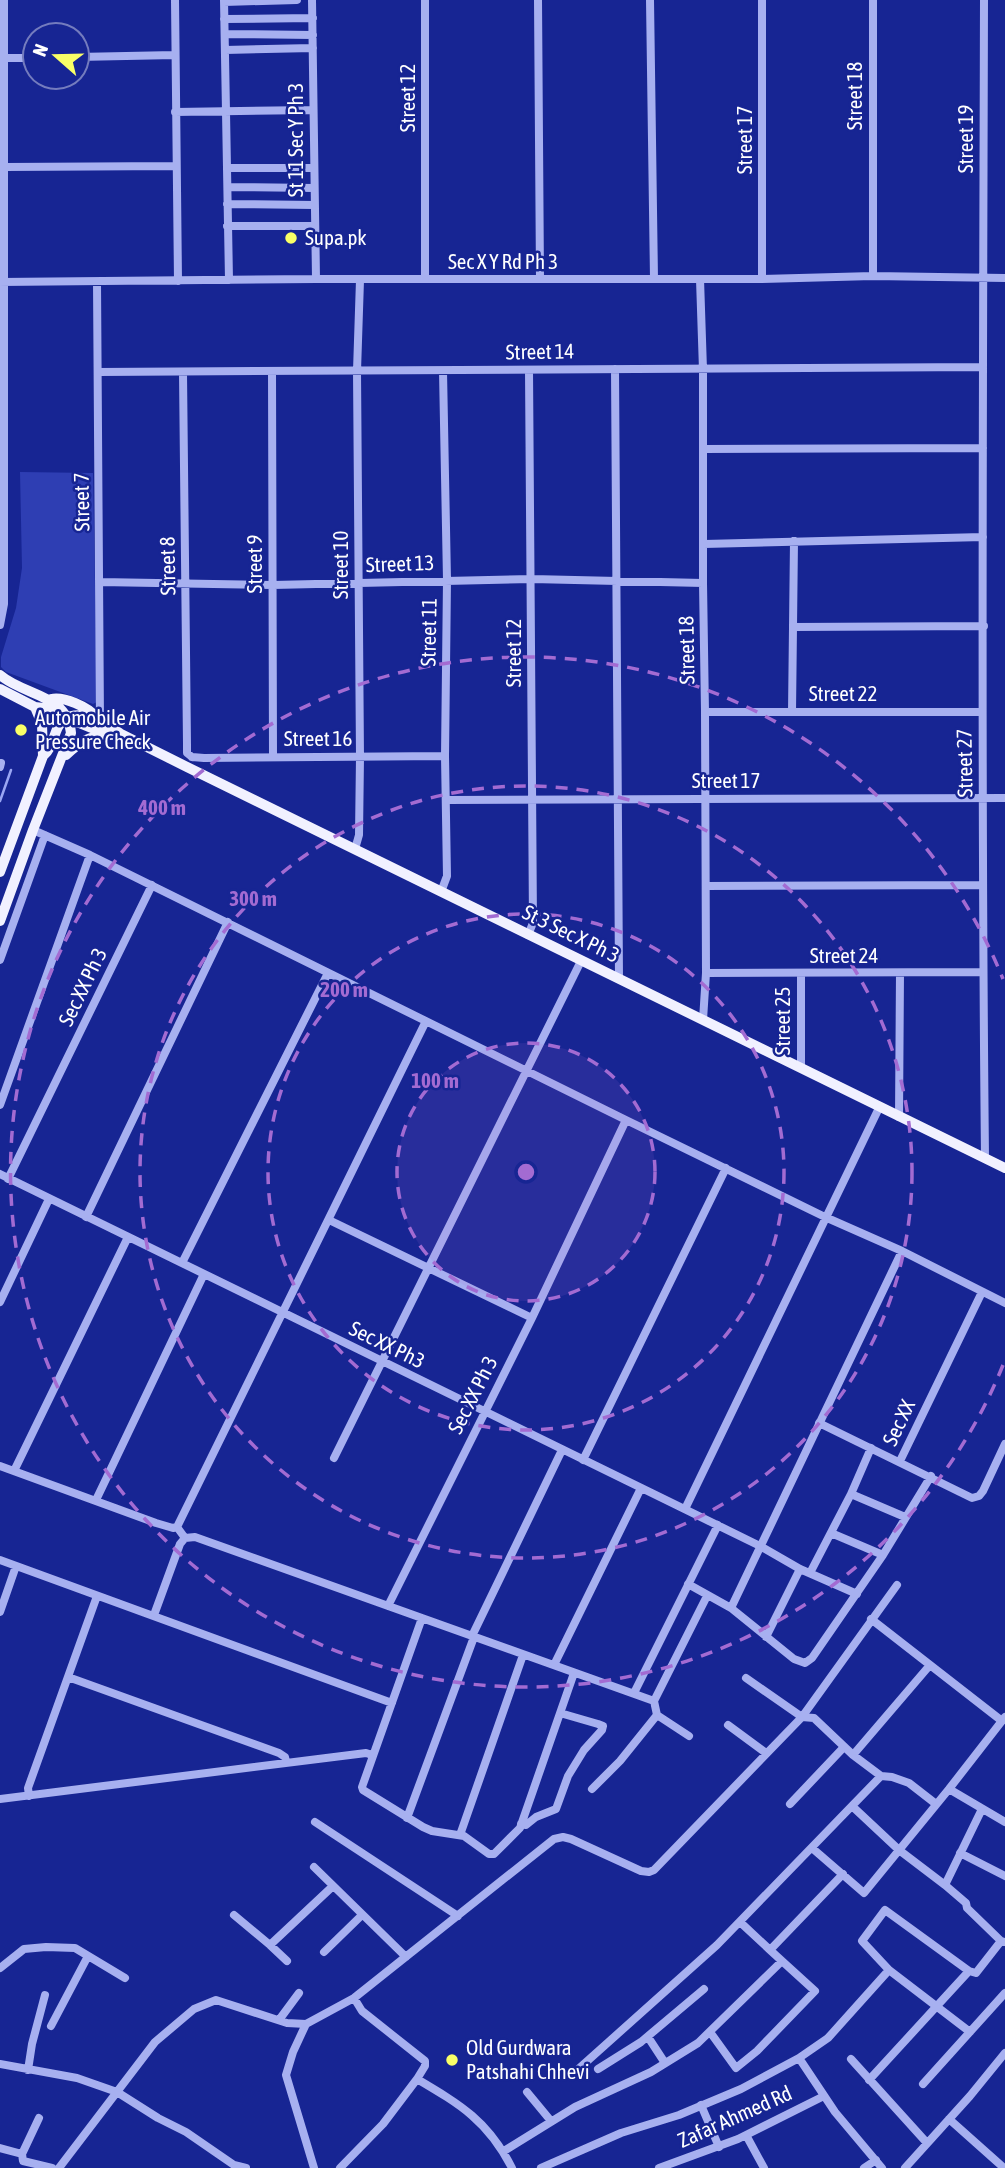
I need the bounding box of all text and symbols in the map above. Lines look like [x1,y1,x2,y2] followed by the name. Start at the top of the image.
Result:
[21,21,91,91] north arrow
[28,41,52,59] text: N
[842,62,866,130] street label: Street 18
[395,64,419,132] street label: Street 12
[283,83,307,197] street label: St 11 Sec Y Ph 3
[953,105,977,173] street label: Street 19
[732,106,756,174] street label: Street 17
[305,225,367,249] place label: Supa.pk
[283,230,299,246] marker: Supa.pk
[448,249,558,273] street label: Sec X Y Rd Ph 3
[505,338,575,364] street label: Street 14
[68,472,94,532] street label: Street 7
[328,531,352,599] street label: Street 10
[242,535,266,593] street label: Street 9
[154,536,180,596] street label: Street 8
[365,550,435,576] street label: Street 13
[415,597,441,667] street label: Street 11
[673,615,699,685] street label: Street 18
[501,619,525,687] street label: Street 12
[809,681,877,705] street label: Street 22
[35,705,151,753] place label: Automobile Air Pressure Check
[13,722,29,738] marker: Automobile Air Pressure Check
[284,726,352,750] street label: Street 16
[951,728,977,798] street label: Street 27
[692,768,760,792] street label: Street 17
[137,795,186,819] text: 400 m
[229,886,277,910] text: 300 m
[519,899,624,967] street label: St 3 Sec X Ph 3
[810,943,878,967] street label: Street 24
[53,944,111,1030] street label: Sec XX Ph 3
[320,977,368,1001] text: 200 m
[770,987,794,1055] street label: Street 25
[411,1068,459,1092] text: 100 m
[514,1160,538,1184] centre of rings
[346,1316,429,1373] street label: Sec XX Ph3
[442,1352,502,1437] street label: Sec XX Ph 3
[877,1395,919,1449] street label: Sec XX
[466,2035,590,2083] place label: Old Gurdwara Patshahi Chhevi
[444,2052,460,2068] marker: Old Gurdwara Patshahi Chhevi
[674,2080,795,2152] street label: Zafar Ahmed Rd

